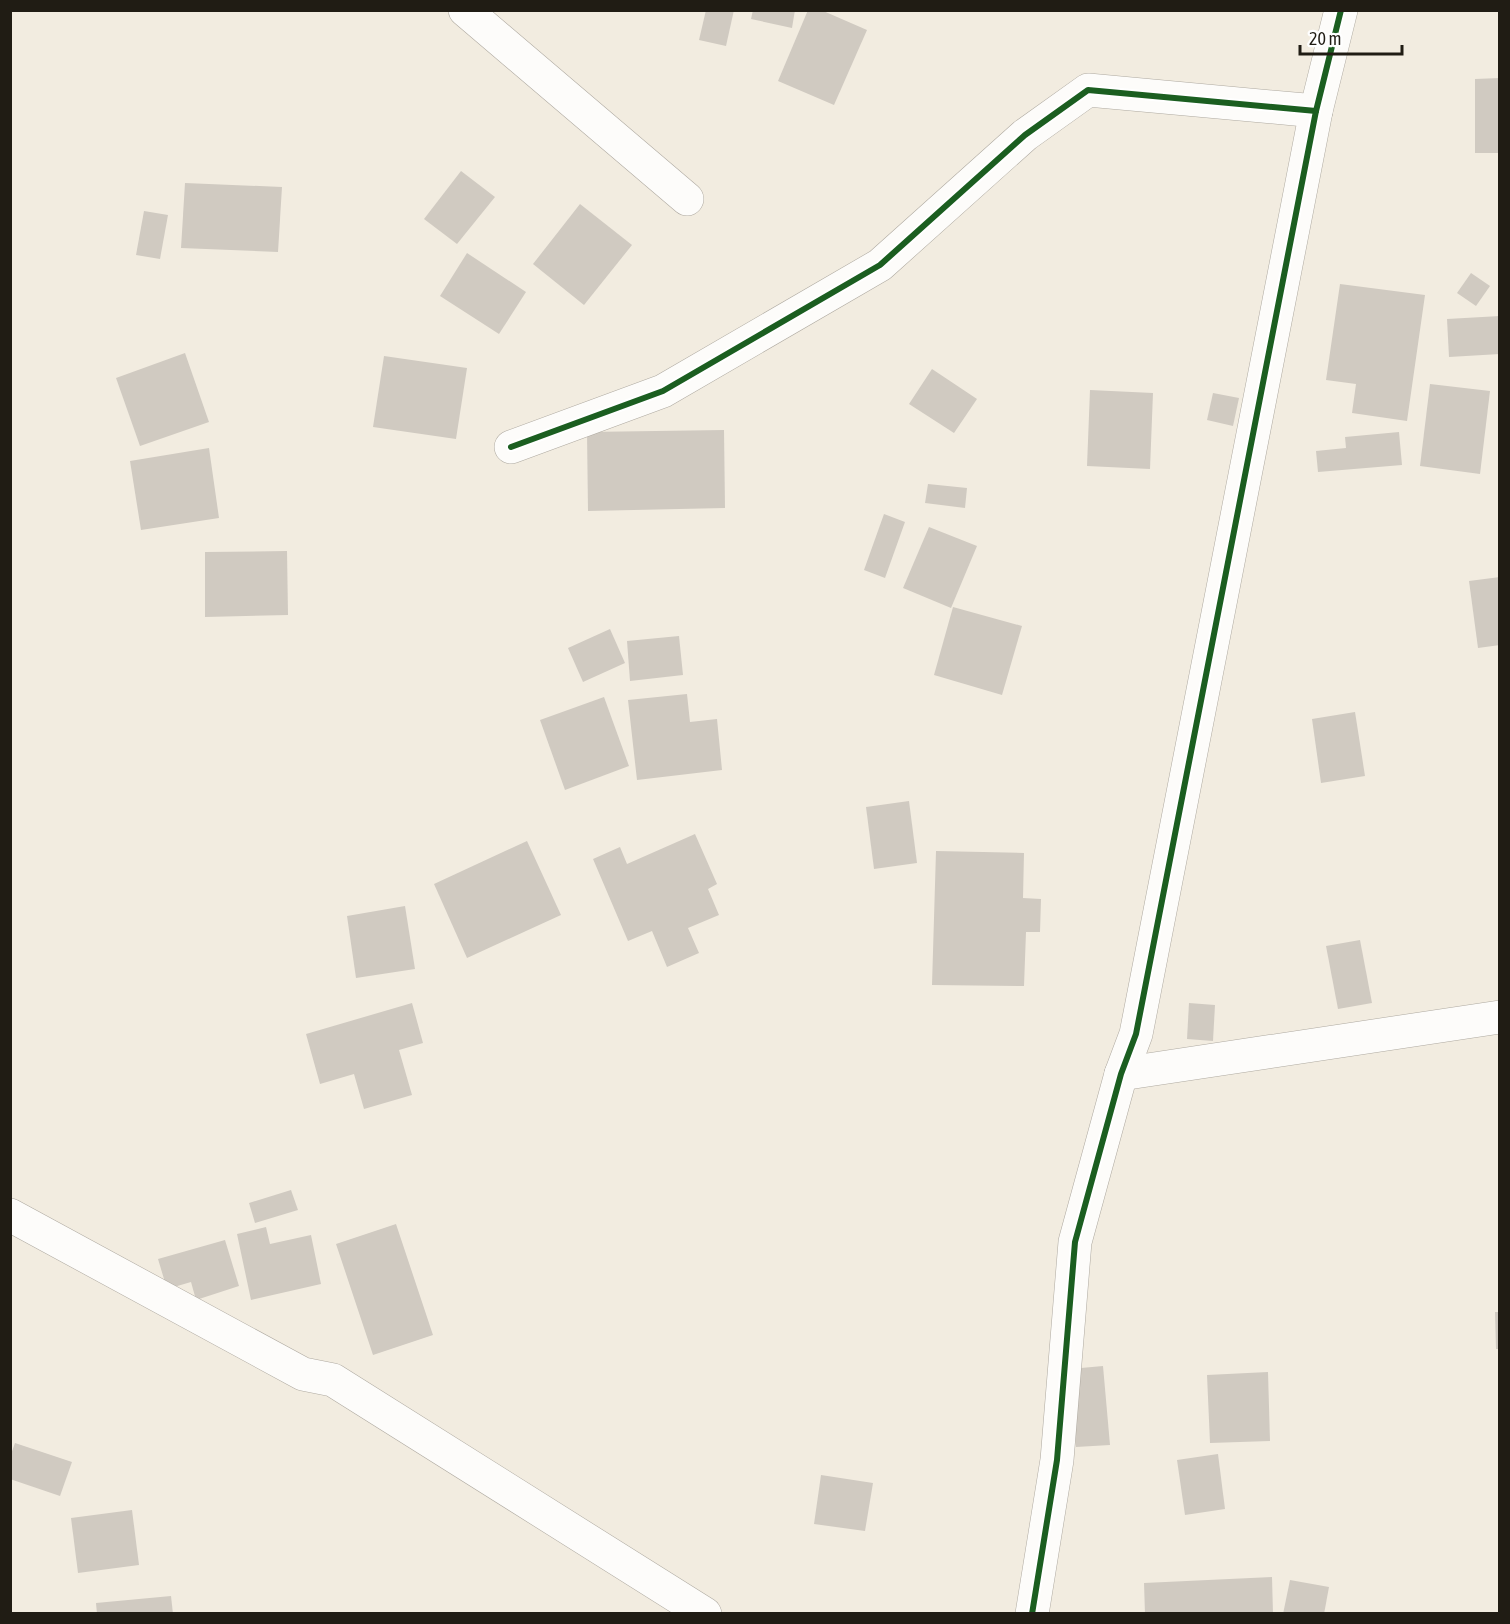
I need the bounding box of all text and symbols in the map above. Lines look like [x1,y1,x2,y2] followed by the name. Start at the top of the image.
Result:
[1300,18,1402,56] scale bar
[1309,28,1341,49] text: 20 m

